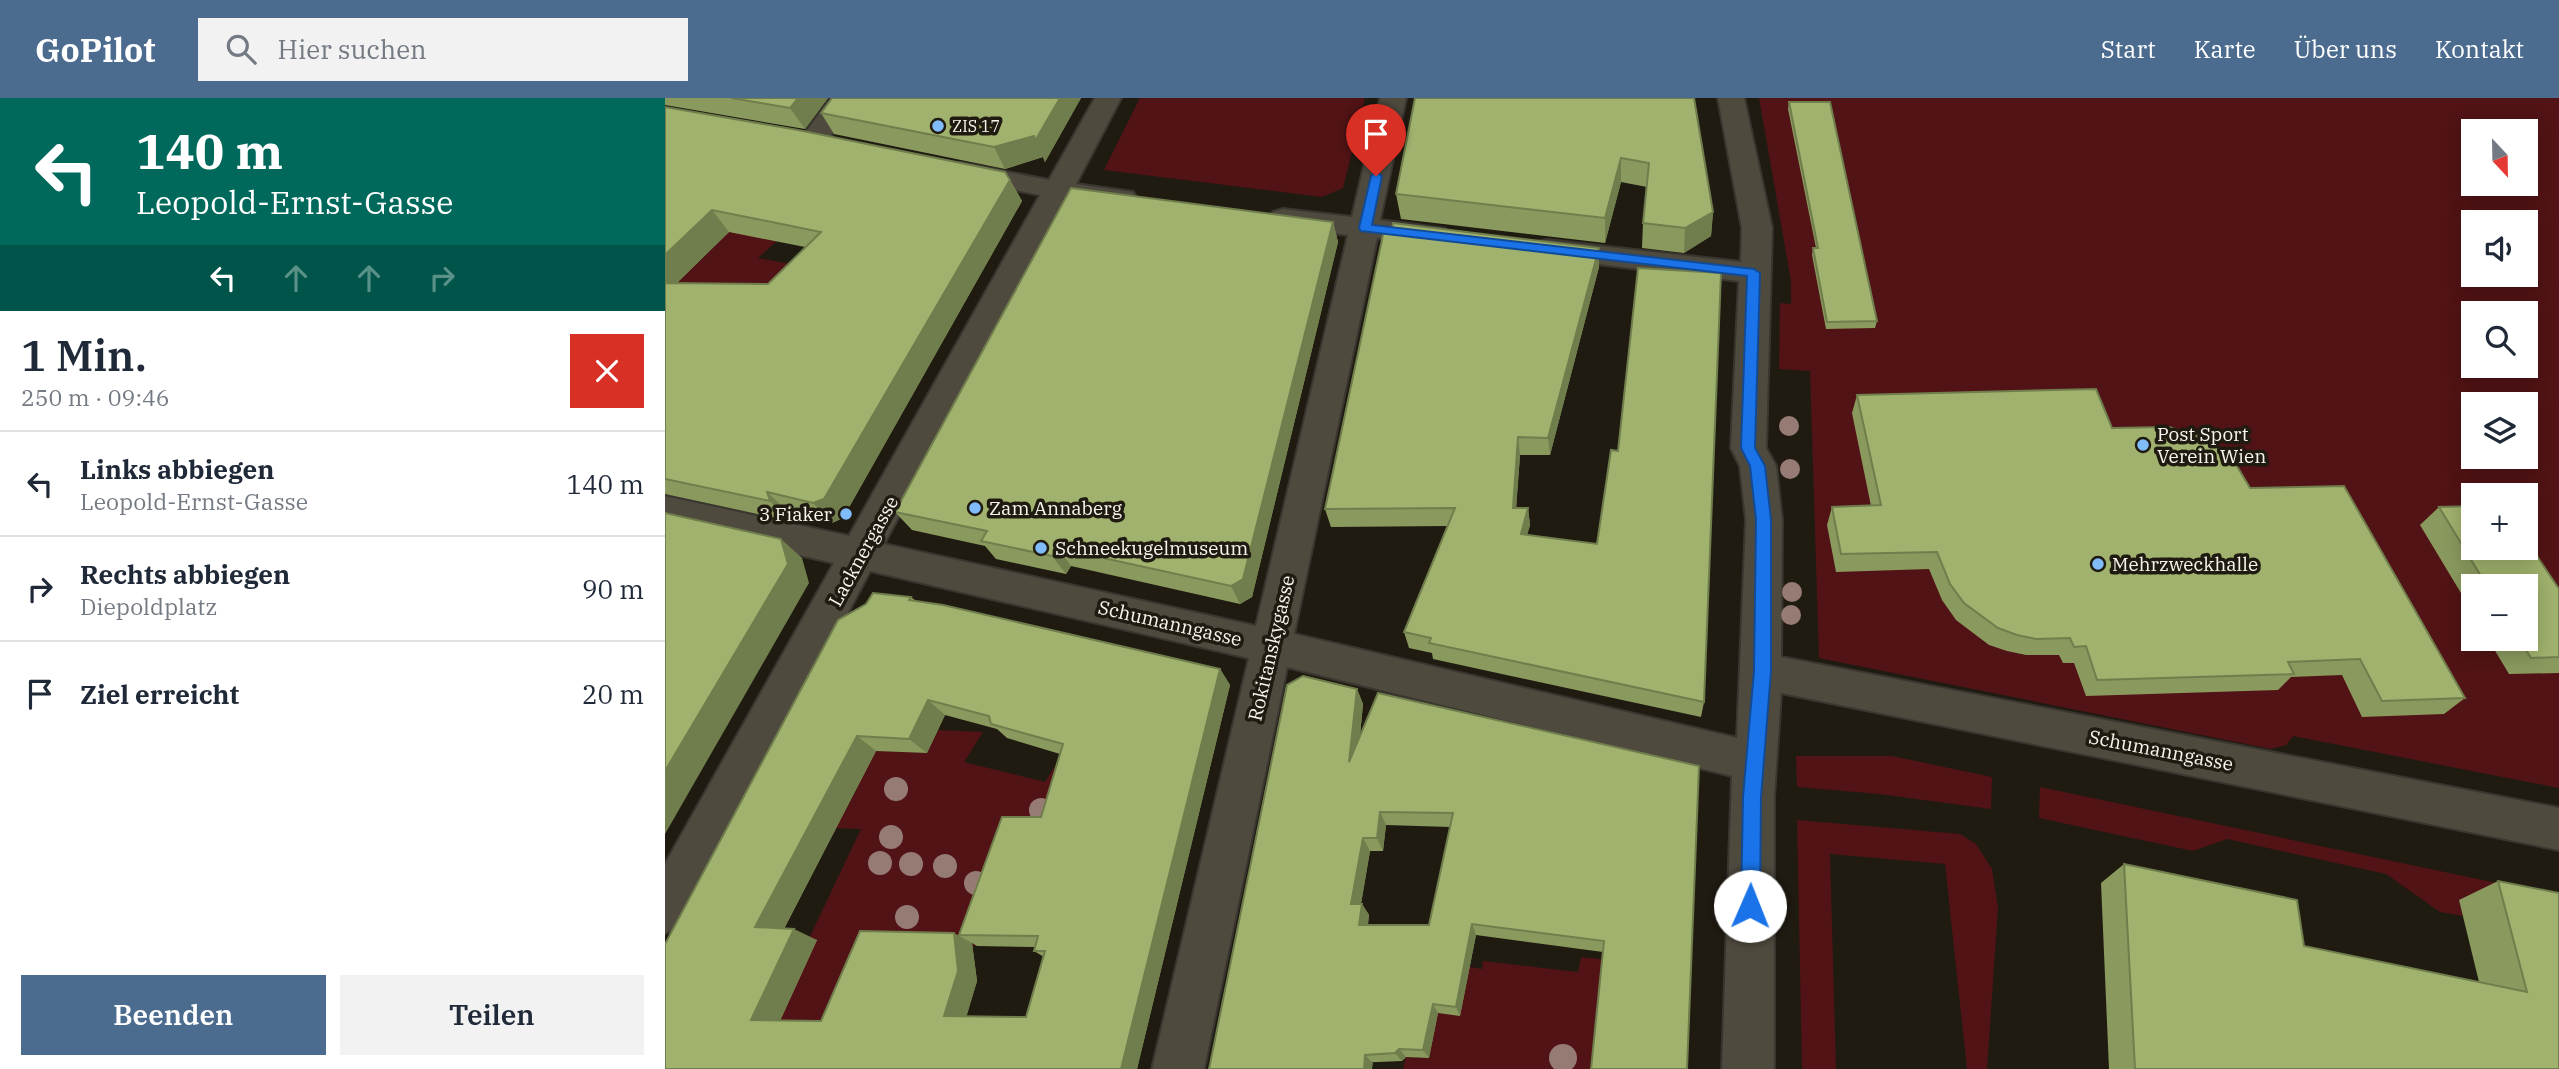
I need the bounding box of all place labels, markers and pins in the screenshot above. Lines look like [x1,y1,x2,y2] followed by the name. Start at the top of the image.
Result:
[1346,104,1406,176] pin
[952,116,1000,136] place label: ZIS 17
[930,118,946,134] marker: ZIS 17
[2157,422,2266,468] place label: Post Sport Verein Wien
[2135,437,2151,453] marker: Post Sport Verein Wien
[989,496,1123,520] place label: Zam Annaberg
[967,500,983,516] marker: Zam Annaberg
[759,502,833,526] place label: 3 Fiaker
[838,506,854,522] marker: 3 Fiaker
[1055,536,1248,560] place label: Schneekugelmuseum
[1033,540,1049,556] marker: Schneekugelmuseum
[2112,552,2258,576] place label: Mehrzweckhalle
[2090,556,2106,572] marker: Mehrzweckhalle

